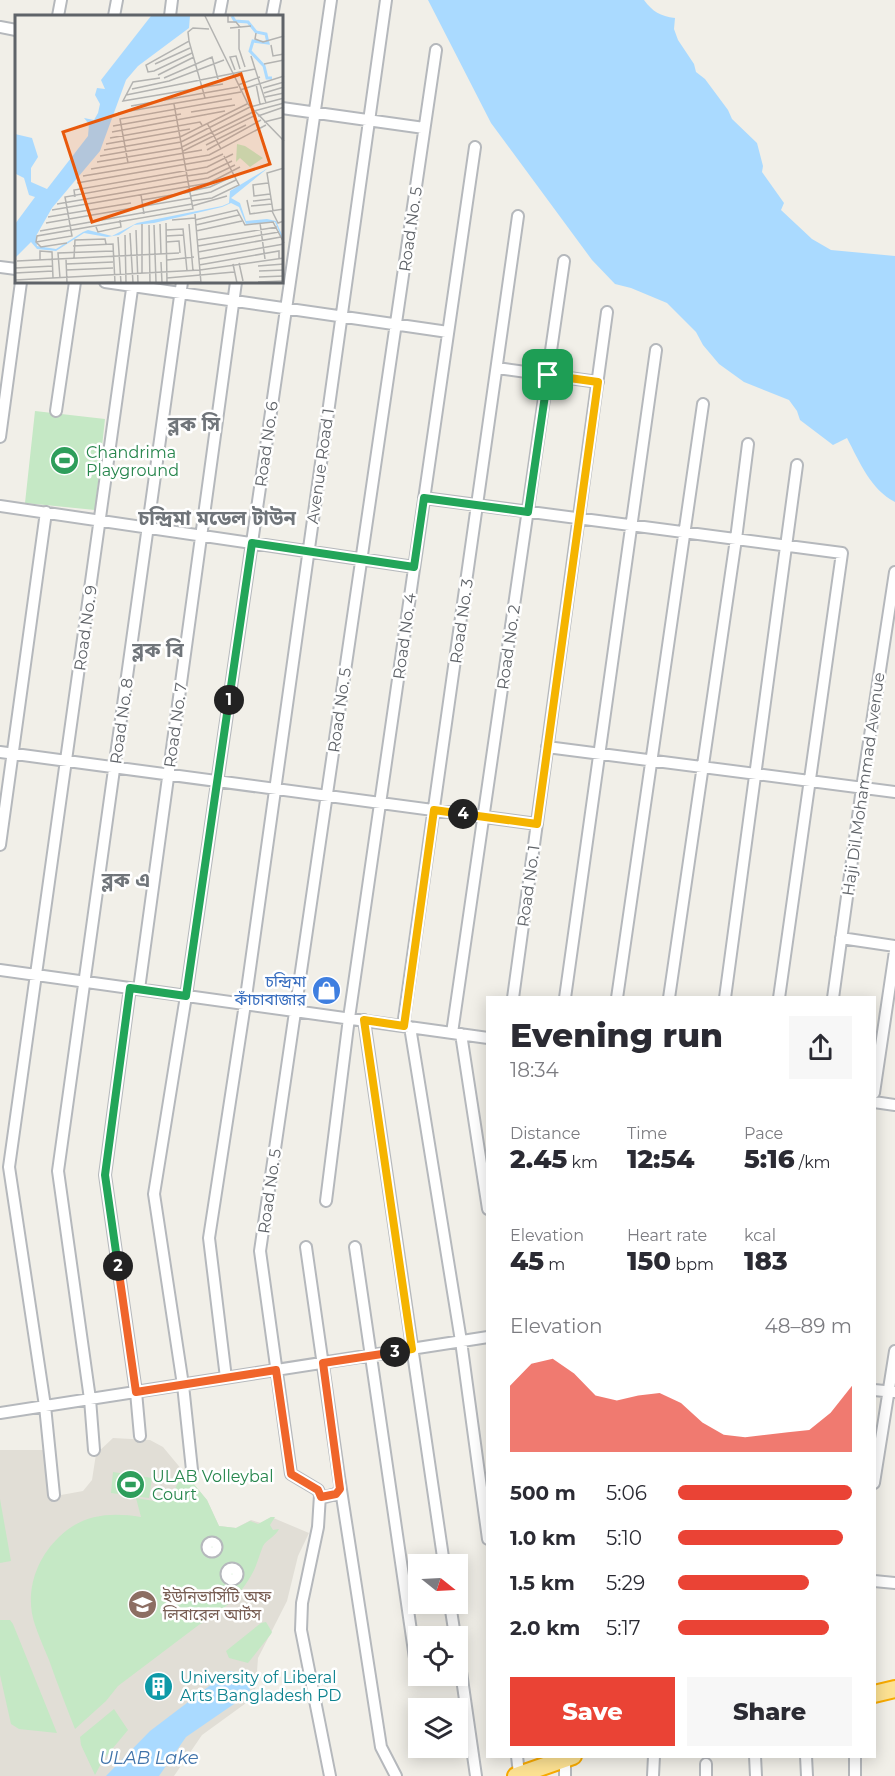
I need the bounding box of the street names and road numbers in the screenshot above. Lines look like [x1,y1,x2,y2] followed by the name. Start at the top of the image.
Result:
[395,185,426,273] street label: Road No. 5
[251,400,282,488] street label: Road No. 6
[303,407,338,525] street label: Avenue Road 1
[446,577,477,665] street label: Road No. 3
[70,584,101,672] street label: Road No. 9
[389,591,420,680] street label: Road No. 4
[493,603,524,691] street label: Road No. 2
[324,666,355,754] street label: Road No. 5
[838,671,889,897] street label: Haji Dil Mohammad Avenue
[106,677,137,765] street label: Road No. 8
[160,681,191,769] street label: Road No. 7
[513,844,544,928] street label: Road No. 1
[254,1147,285,1235] street label: Road No. 5

